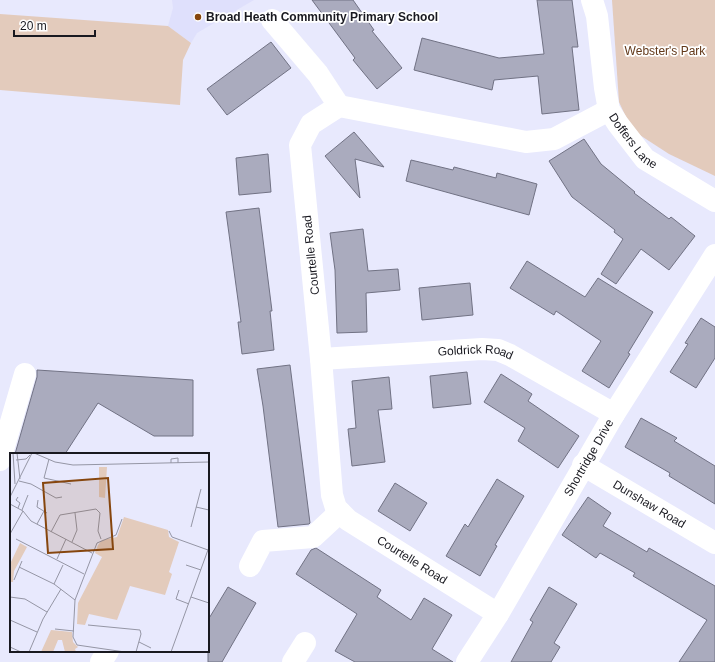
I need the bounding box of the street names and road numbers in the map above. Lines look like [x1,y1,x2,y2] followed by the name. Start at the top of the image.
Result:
[606,111,660,172] street label: Doffers Lane
[300,214,322,296] street label: Courtelle Road
[437,342,515,363] street label: Goldrick Road
[561,416,617,499] street label: Shortridge Drive
[610,477,688,531] street label: Dunshaw Road
[374,533,450,587] street label: Courtelle Road

